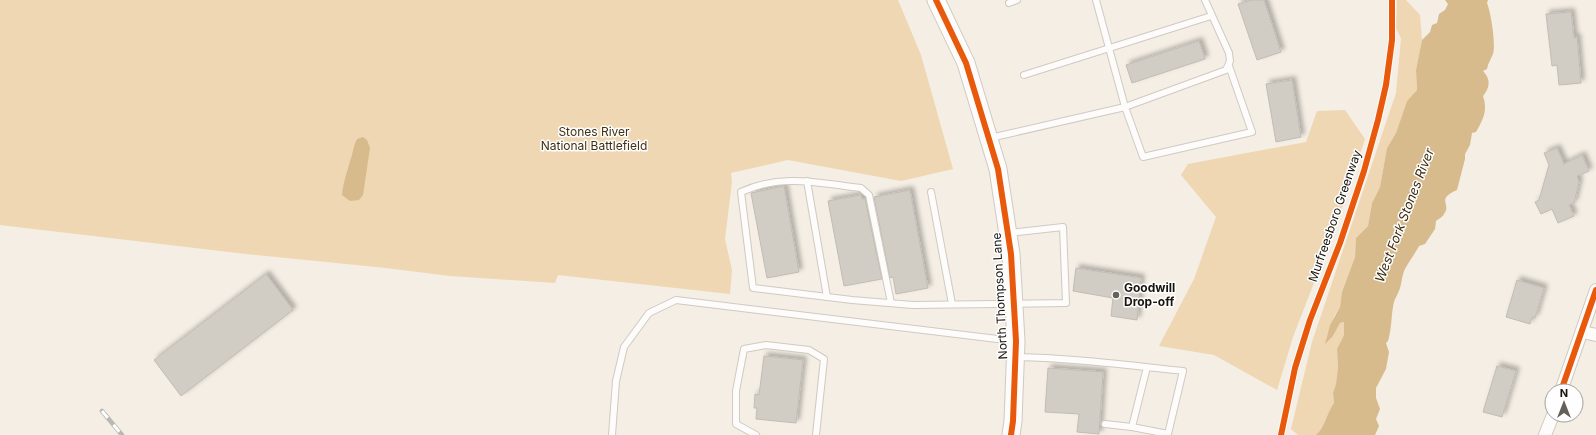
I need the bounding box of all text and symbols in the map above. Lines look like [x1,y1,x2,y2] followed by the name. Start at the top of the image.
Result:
[541,124,647,153] park label: Stones River National Battlefield
[1371,145,1437,284] water label: West Fork Stones River
[1305,148,1364,284] street label: Murfreesboro Greenway
[989,232,1010,360] street label: North Thompson Lane
[1124,280,1175,309] place label: Goodwill Drop-off
[1111,290,1121,300] marker: Goodwill Drop-off
[1544,383,1584,423] north arrow
[1560,386,1568,400] text: N

